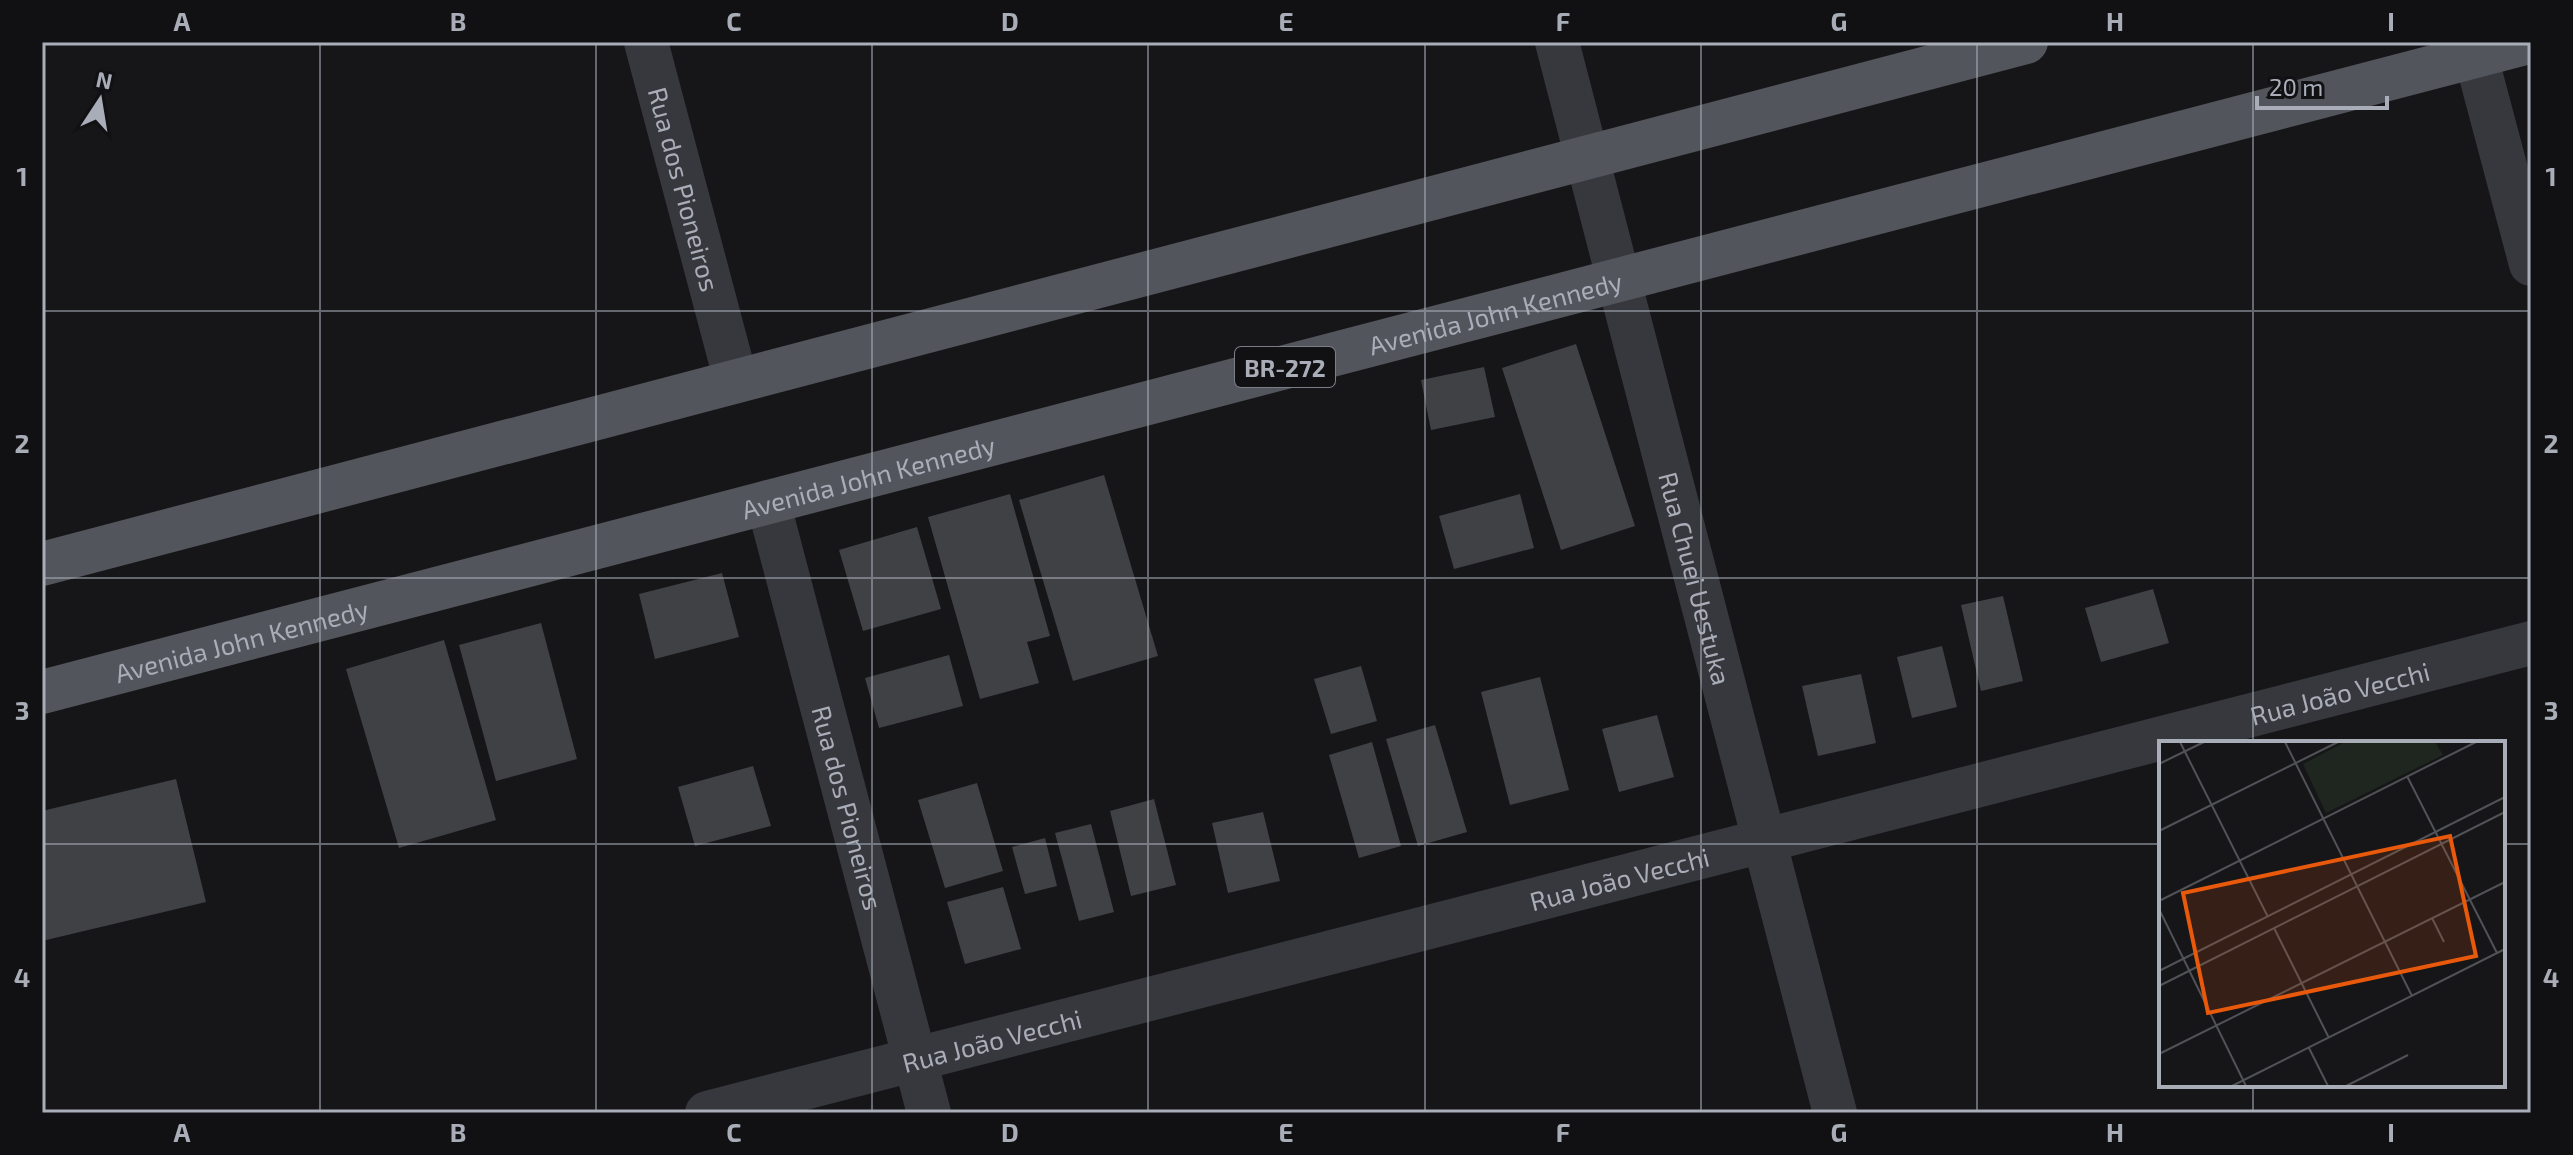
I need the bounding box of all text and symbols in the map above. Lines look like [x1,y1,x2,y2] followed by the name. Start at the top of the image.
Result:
[174,5,191,36] text: A
[450,5,466,36] text: B
[726,5,742,36] text: C
[1001,5,1019,36] text: D
[1278,5,1294,36] text: E
[1556,5,1570,36] text: F
[1831,5,1847,36] text: G
[2106,5,2124,36] text: H
[2387,5,2395,36] text: I
[60,60,140,140] north arrow
[2257,60,2387,110] scale bar
[94,65,115,94] text: N
[2269,72,2323,101] text: 20 m
[643,83,727,294] street label: Rua dos Pioneiros
[16,160,28,191] text: 1
[2545,160,2557,191] text: 1
[1365,264,1625,360] street label: Avenida John Kennedy
[1235,347,1335,387] road number: BR-272
[14,427,30,458] text: 2
[2543,427,2559,458] text: 2
[738,428,999,524] street label: Avenida John Kennedy
[1654,468,1739,688] street label: Rua Chuei Uestuka
[111,592,372,688] street label: Avenida John Kennedy
[2247,654,2433,730] street label: Rua João Vecchi
[15,694,29,725] text: 3
[2544,694,2558,725] text: 3
[807,702,890,913] street label: Rua dos Pioneiros
[2159,741,2505,1087] inset map
[1526,840,1712,916] street label: Rua João Vecchi
[14,961,30,992] text: 4
[2543,961,2559,992] text: 4
[899,1002,1085,1078] street label: Rua João Vecchi
[174,1116,191,1147] text: A
[450,1116,466,1147] text: B
[726,1116,742,1147] text: C
[1001,1116,1019,1147] text: D
[1278,1116,1294,1147] text: E
[1556,1116,1570,1147] text: F
[1831,1116,1847,1147] text: G
[2106,1116,2124,1147] text: H
[2387,1116,2395,1147] text: I

